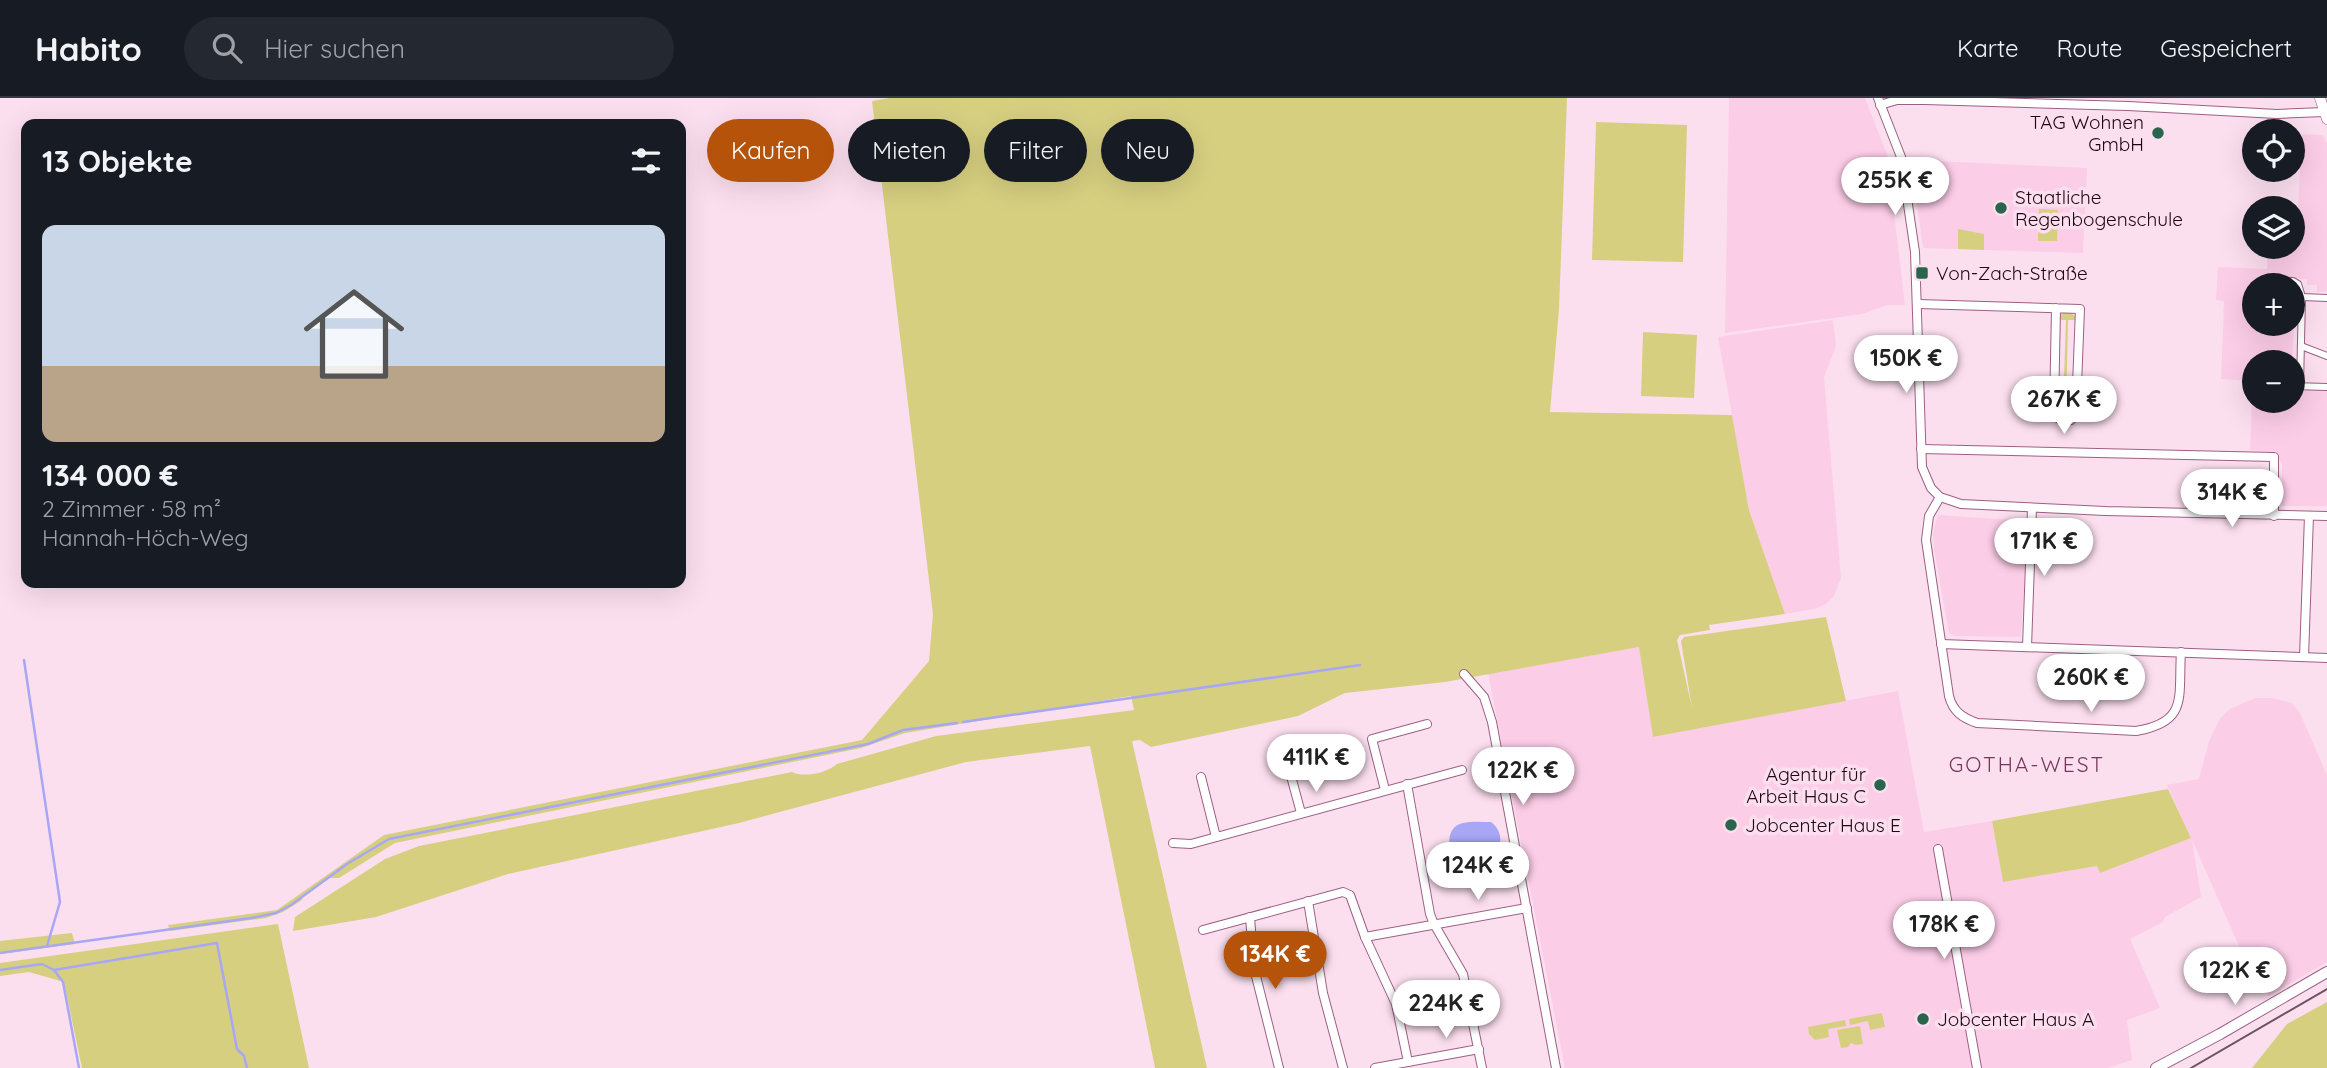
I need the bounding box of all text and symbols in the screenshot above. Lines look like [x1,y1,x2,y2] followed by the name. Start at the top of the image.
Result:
[184,17,674,80] search box
[35,28,142,69] text: Habito
[208,29,246,67] icon: search
[264,32,405,65] text: Hier suchen
[1957,33,2019,63] text: Karte
[2057,33,2122,63] text: Route
[2160,33,2292,63] text: Gespeichert
[2030,110,2144,156] place label: TAG Wohnen GmbH
[707,119,834,182] chip: Kaufen
[848,119,970,182] chip: Mieten
[984,119,1087,182] chip: Filter
[1101,119,1194,182] chip: Neu
[2242,119,2305,413] map controls
[2242,119,2305,182] button: locate
[2150,125,2166,141] marker: TAG Wohnen GmbH
[42,142,193,180] text: 13 Objekte
[627,142,665,180] icon: filters
[1838,158,1952,217] pin: 255K €
[1857,165,1933,194] text: 255K €
[2015,185,2183,231] place label: Staatliche Regenbogenschule
[2242,196,2305,259] button: layers
[1993,200,2009,216] marker: Staatliche Regenbogenschule
[1936,261,2088,285] place label: Von-Zach-Straße
[1914,265,1930,281] marker: Von-Zach-Straße
[291,271,417,397] icon: home
[2242,273,2305,336] button: +
[1849,336,1963,395] pin: 150K €
[1870,343,1942,372] text: 150K €
[2242,350,2305,413] button: −
[2007,376,2121,436] pin: 267K €
[2027,384,2101,413] text: 267K €
[42,456,178,494] text: 134 000 €
[2175,470,2289,529] pin: 314K €
[2197,477,2267,506] text: 314K €
[42,494,221,523] text: 2 Zimmer · 58 m²
[1987,518,2101,578] pin: 171K €
[42,523,249,552] text: Hannah-Höch-Weg
[2010,526,2078,555] text: 171K €
[2034,654,2148,714] pin: 260K €
[2053,662,2129,691] text: 260K €
[1259,734,1373,794] pin: 411K €
[1283,742,1349,771] text: 411K €
[1466,748,1580,807] pin: 122K €
[1949,751,2105,777] district label: GOTHA-WEST
[1487,755,1559,784] text: 122K €
[1746,762,1867,808] place label: Agentur für Arbeit Haus C
[1872,777,1888,793] marker: Agentur für Arbeit Haus C
[1745,813,1901,837] place label: Jobcenter Haus E
[1723,817,1739,833] marker: Jobcenter Haus E
[1421,842,1535,902] pin: 124K €
[1442,850,1514,879] text: 124K €
[1887,902,2001,961] pin: 178K €
[1909,909,1979,938] text: 178K €
[1218,932,1332,991] pin: 134K €
[1240,939,1310,968] text: 134K €
[2178,948,2292,1007] pin: 122K €
[2199,955,2271,984] text: 122K €
[1389,981,1503,1040] pin: 224K €
[1408,988,1484,1017] text: 224K €
[1937,1007,2094,1031] place label: Jobcenter Haus A
[1915,1011,1931,1027] marker: Jobcenter Haus A

